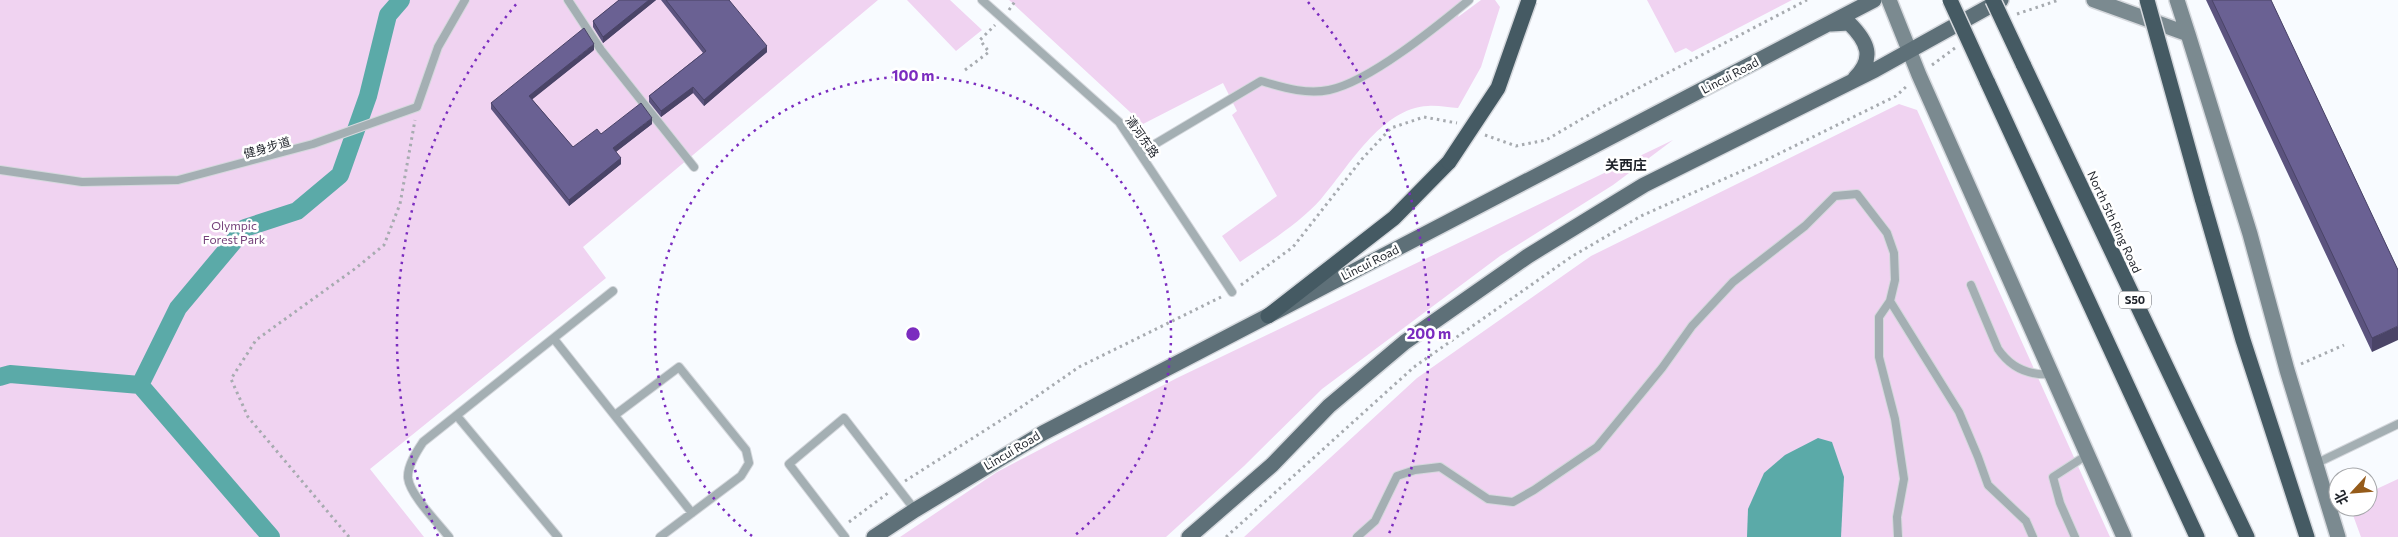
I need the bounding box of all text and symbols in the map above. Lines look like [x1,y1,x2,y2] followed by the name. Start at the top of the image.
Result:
[1698,54,1761,96] street label: Lincui Road
[892,66,934,84] text: 100 m
[1123,113,1162,160] street label: 清河东路
[242,134,292,160] street label: 健身步道
[1605,156,1647,173] district label: 关西庄
[2085,168,2145,275] street label: North 5th Ring Road
[203,218,266,246] park label: Olympic Forest Park
[1338,242,1401,283] street label: Lincui Road
[2119,292,2151,308] road number: S50
[1407,324,1451,342] text: 200 m
[904,325,922,343] centre of rings
[981,428,1042,472] street label: Lincui Road
[2328,467,2378,517] north arrow
[2330,488,2352,508] text: 北

